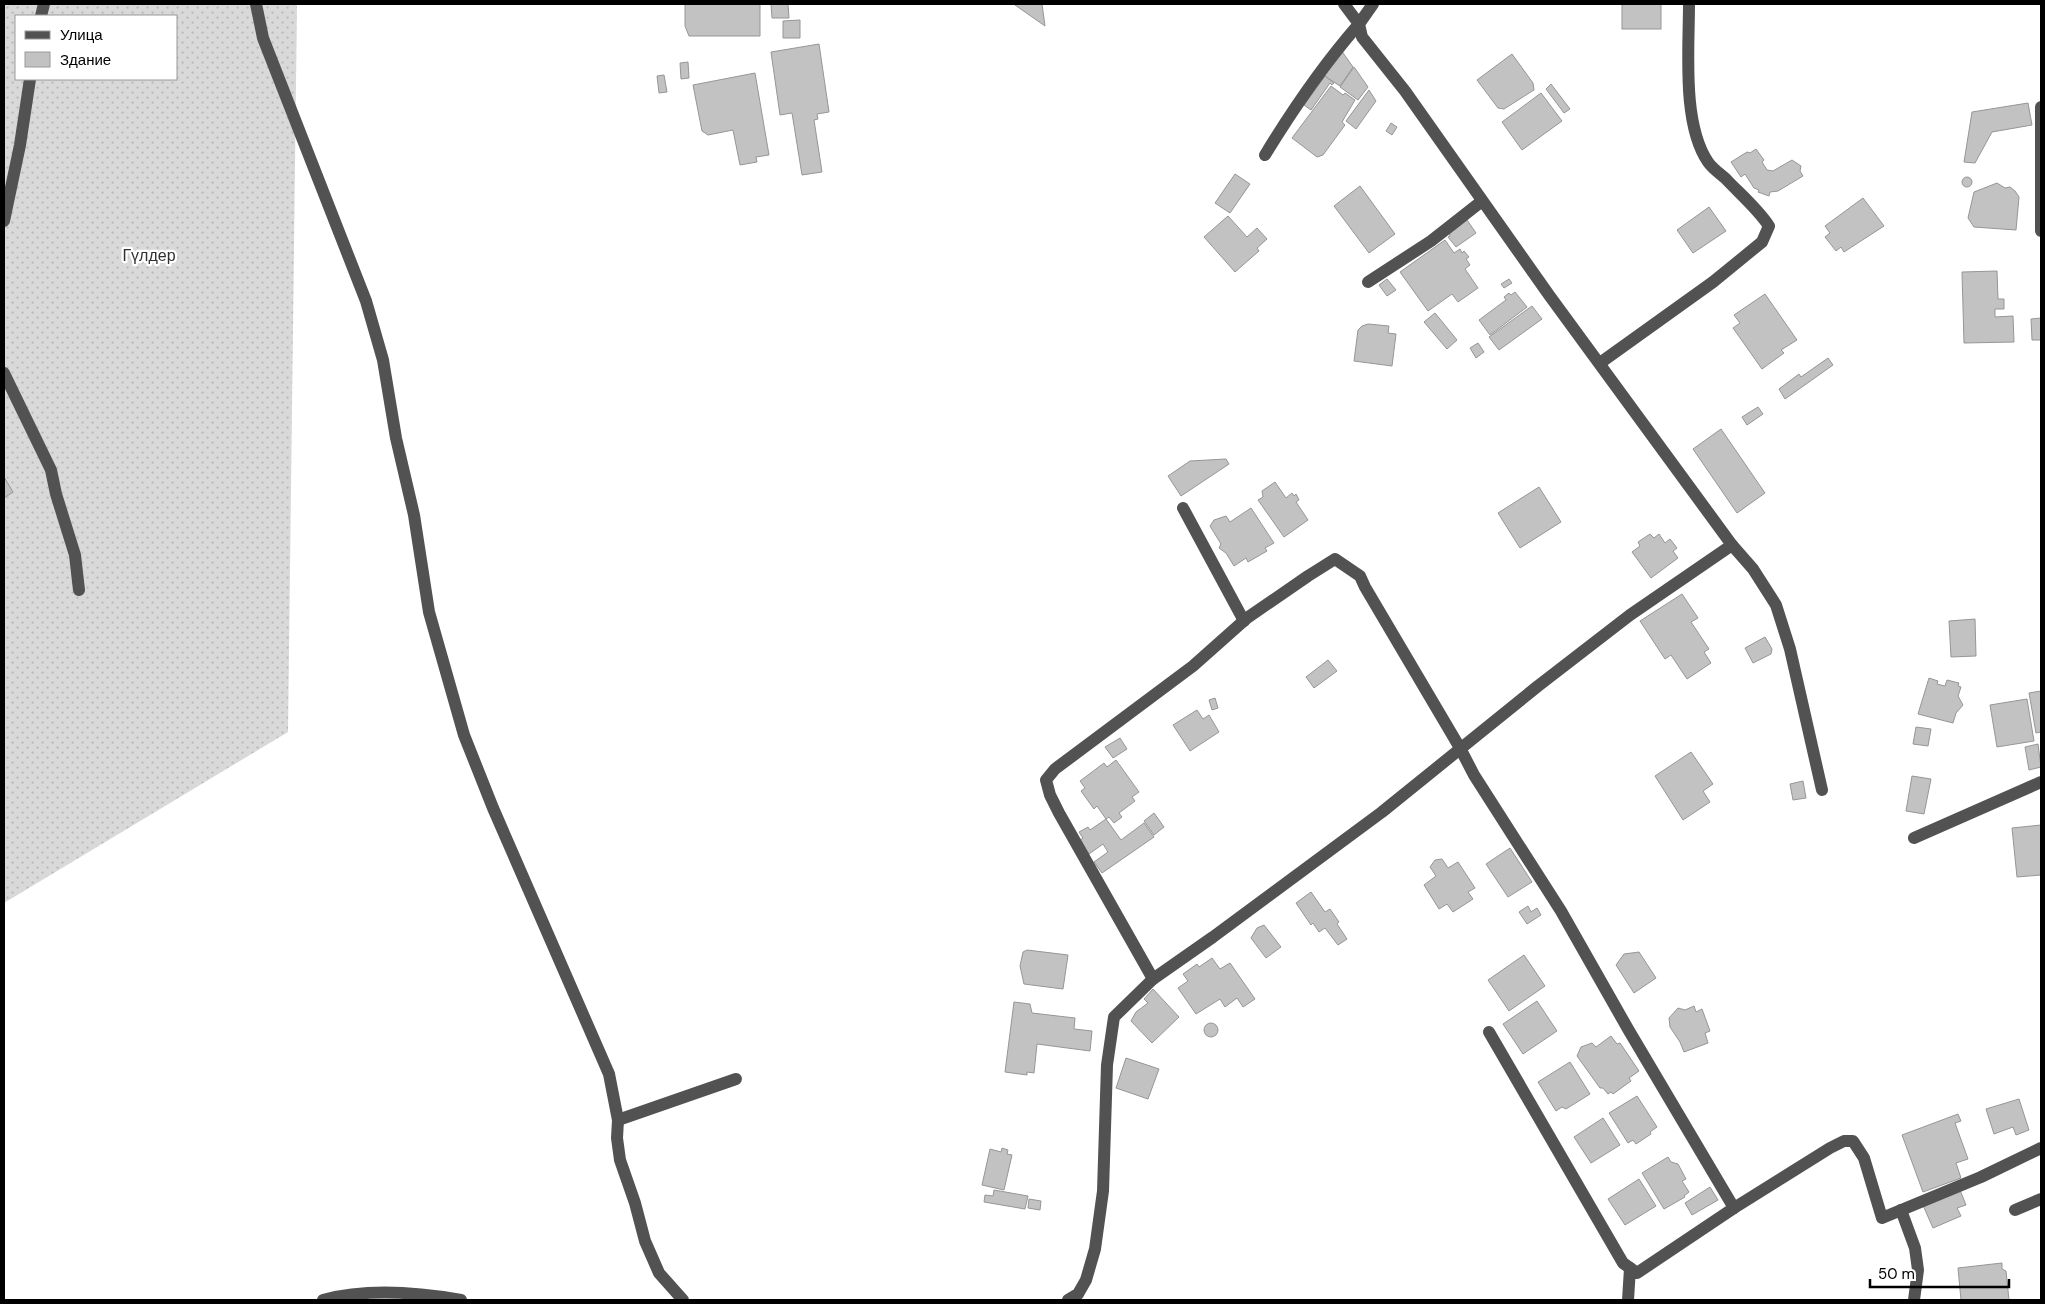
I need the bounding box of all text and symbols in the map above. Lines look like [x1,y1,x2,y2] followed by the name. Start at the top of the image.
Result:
[15,15,178,80] legend
[60,25,103,45] text: Улица
[60,50,111,70] text: Здание
[122,245,176,266] park label: Гүлдер
[1870,1256,2009,1288] scale bar
[1878,1264,1915,1284] text: 50 m

